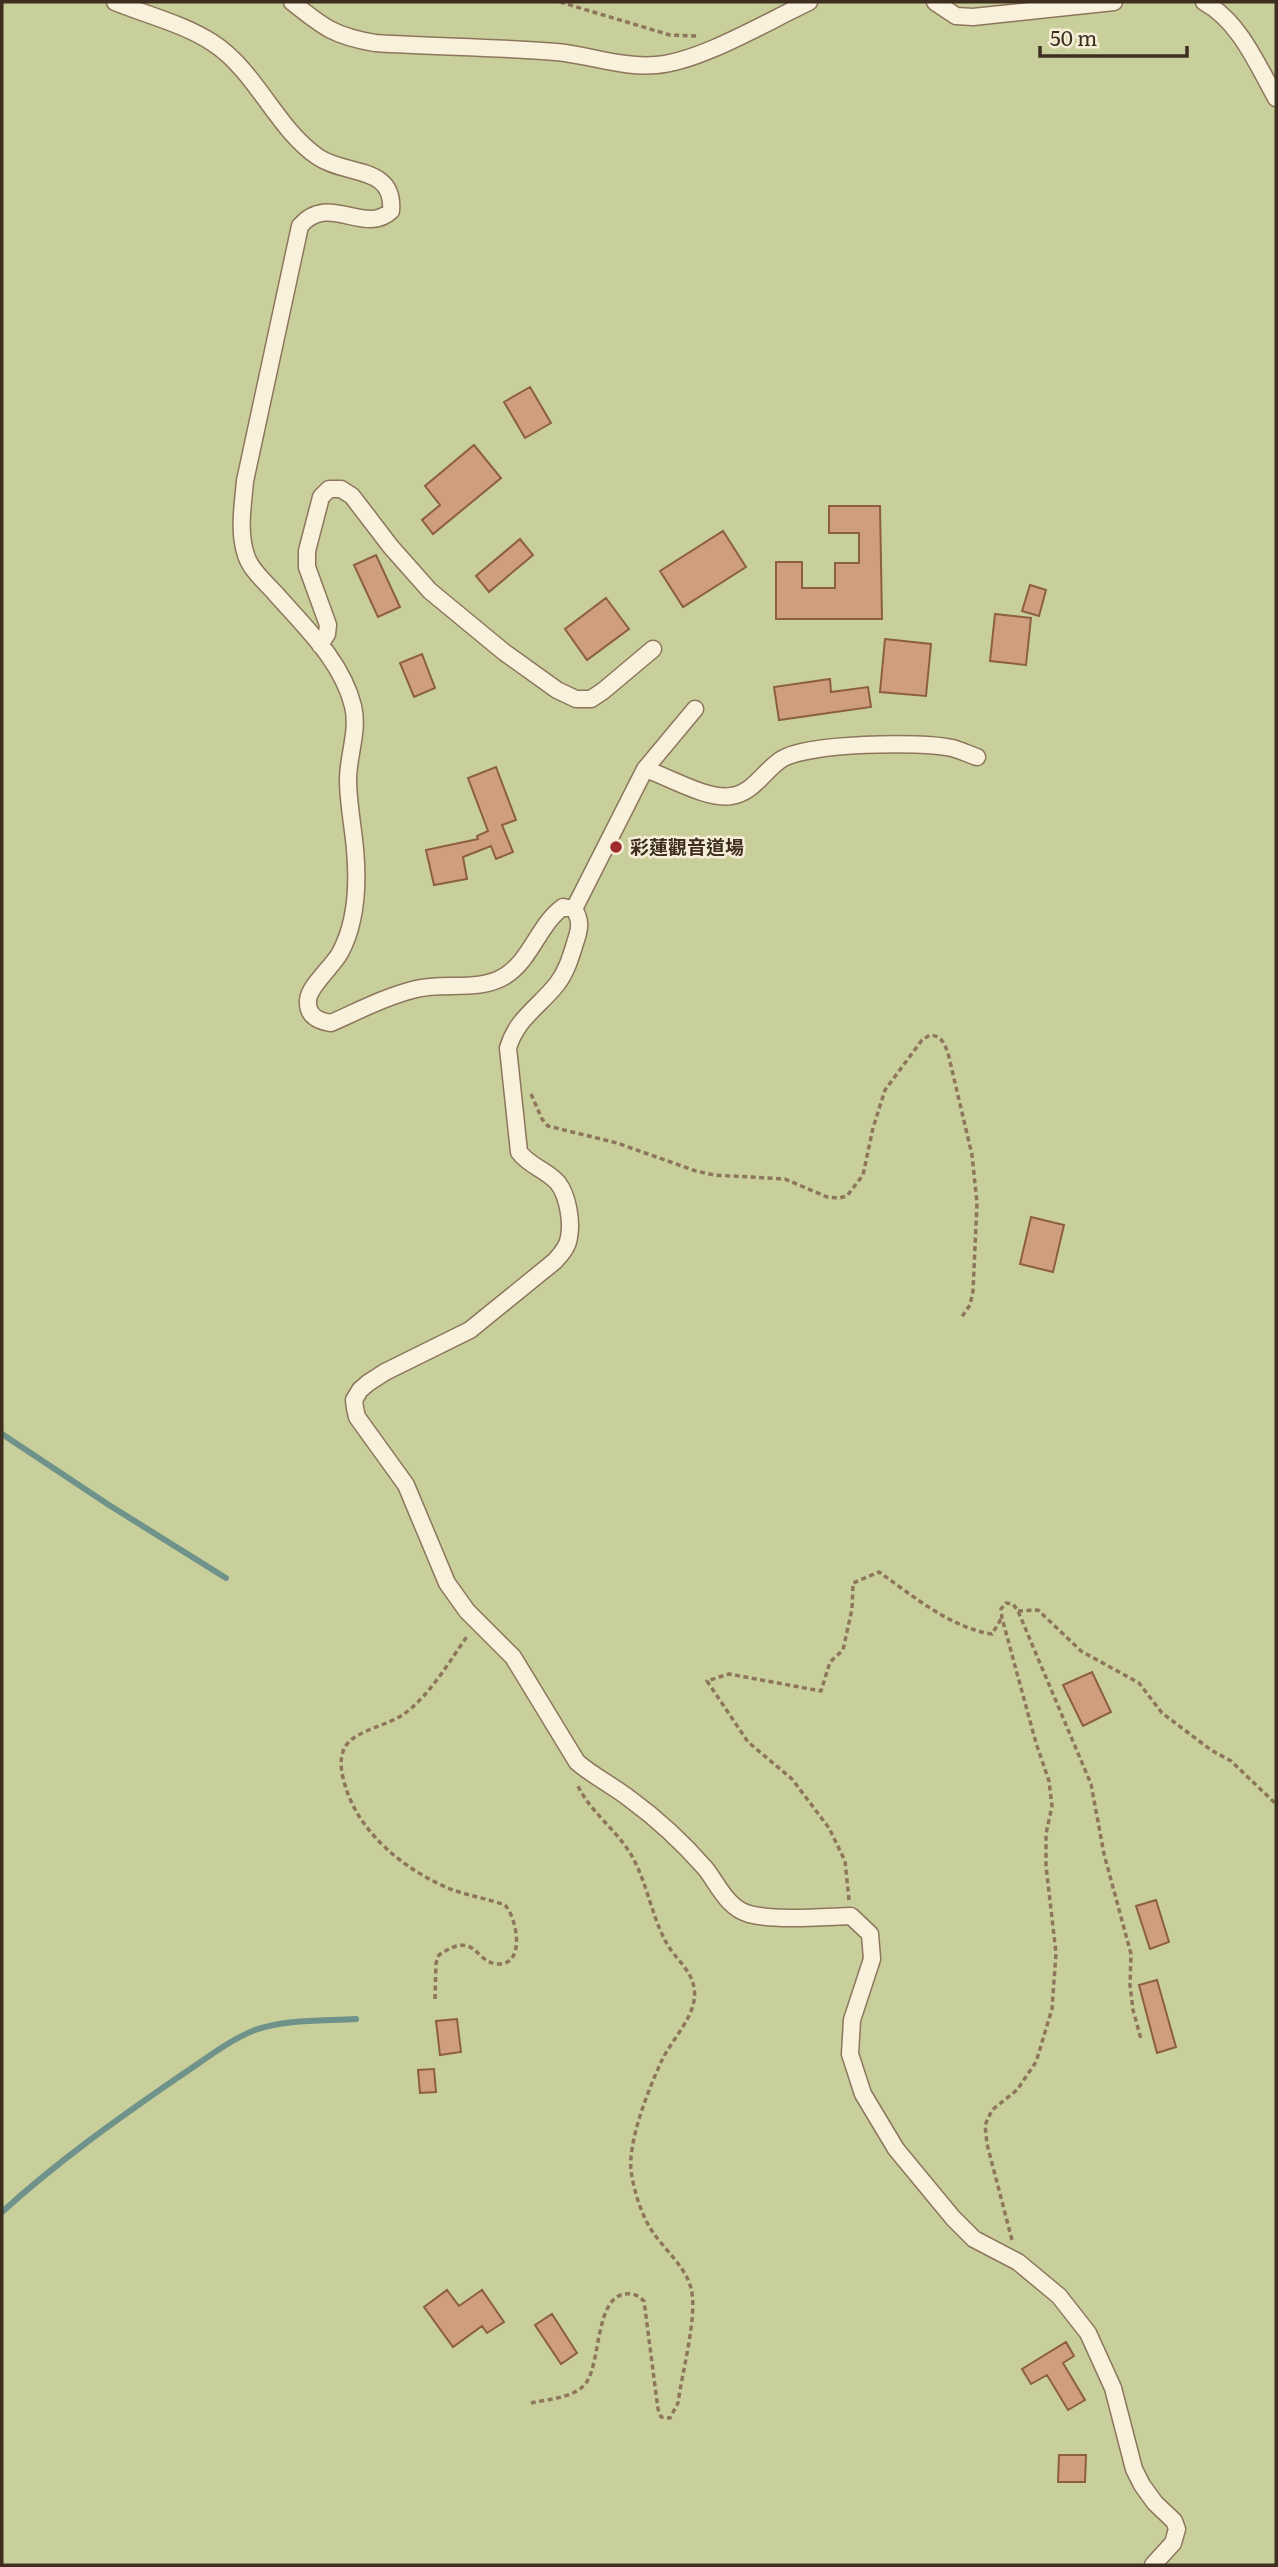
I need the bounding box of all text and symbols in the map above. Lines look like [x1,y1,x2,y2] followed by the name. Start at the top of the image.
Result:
[1040,14,1187,58] scale bar
[1050,21,1097,52] text: 50 m
[630,832,744,860] place label: 彩蓮觀音道場
[608,839,624,855] marker: 彩蓮觀音道場

